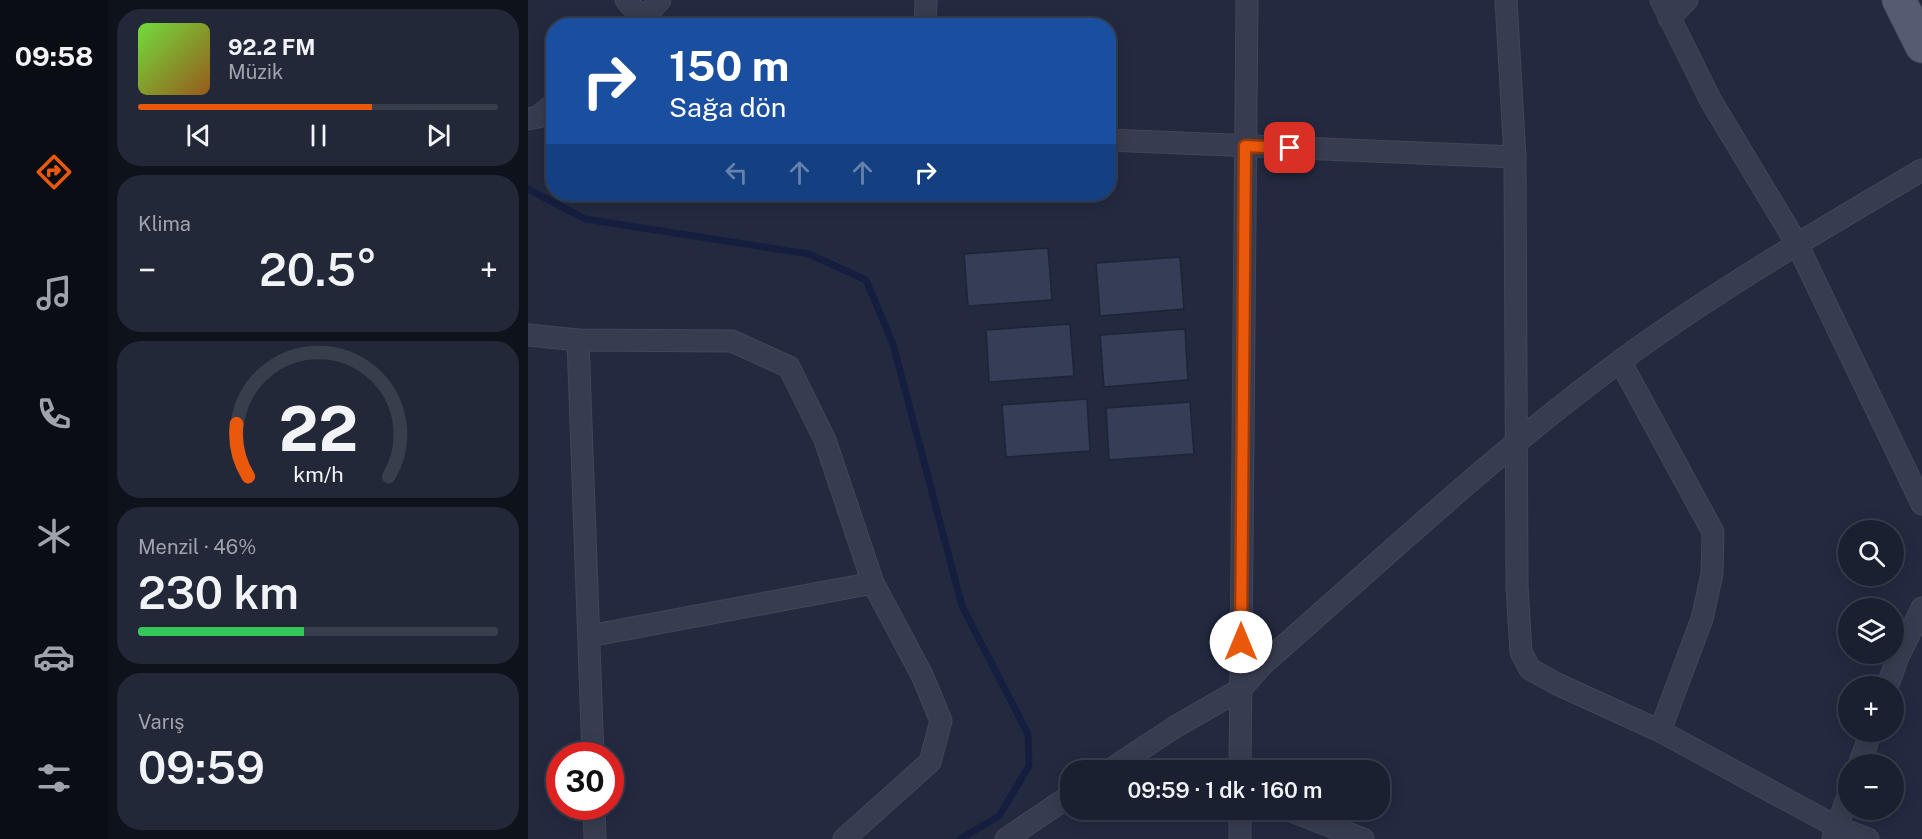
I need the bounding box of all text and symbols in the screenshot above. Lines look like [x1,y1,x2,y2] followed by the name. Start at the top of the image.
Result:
[228,34,315,60] text: 92.2 FM
[15,40,93,72] text: 09:58
[669,41,789,90] text: 150 m
[570,42,648,120] icon: right
[228,60,283,84] text: Müzik
[669,91,786,123] text: Sağa dön
[182,119,215,152] icon: previous
[302,119,335,152] icon: pause
[422,119,455,152] icon: next
[1264,122,1315,173] pin
[1273,131,1306,164] icon: arrive
[33,151,75,193] icon: directions
[720,156,753,189] icon: left
[783,156,816,189] icon: ahead
[846,156,879,189] icon: ahead
[909,156,942,189] icon: right
[138,212,191,236] text: Klima
[259,243,377,296] text: 20.5°
[138,251,156,289] text: −
[480,251,498,289] text: +
[33,272,75,314] icon: music
[278,392,358,465] text: 22
[33,393,75,435] icon: phone
[293,462,343,487] text: km/h
[33,515,75,557] icon: climate
[1838,520,1904,820] map controls
[1838,520,1904,586] button: search
[138,535,256,559] text: Menzil · 46%
[138,566,299,619] text: 230 km
[1838,598,1904,664] button: layers
[1209,610,1273,674] position arrow
[33,636,75,678] icon: car
[1838,676,1904,742] button: +
[138,710,184,734] text: Varış
[138,741,265,794] text: 09:59
[546,742,624,820] speed limit sign: 30
[1838,754,1904,820] button: −
[33,757,75,799] icon: filters
[1128,777,1322,803] text: 09:59 · 1 dk · 160 m

